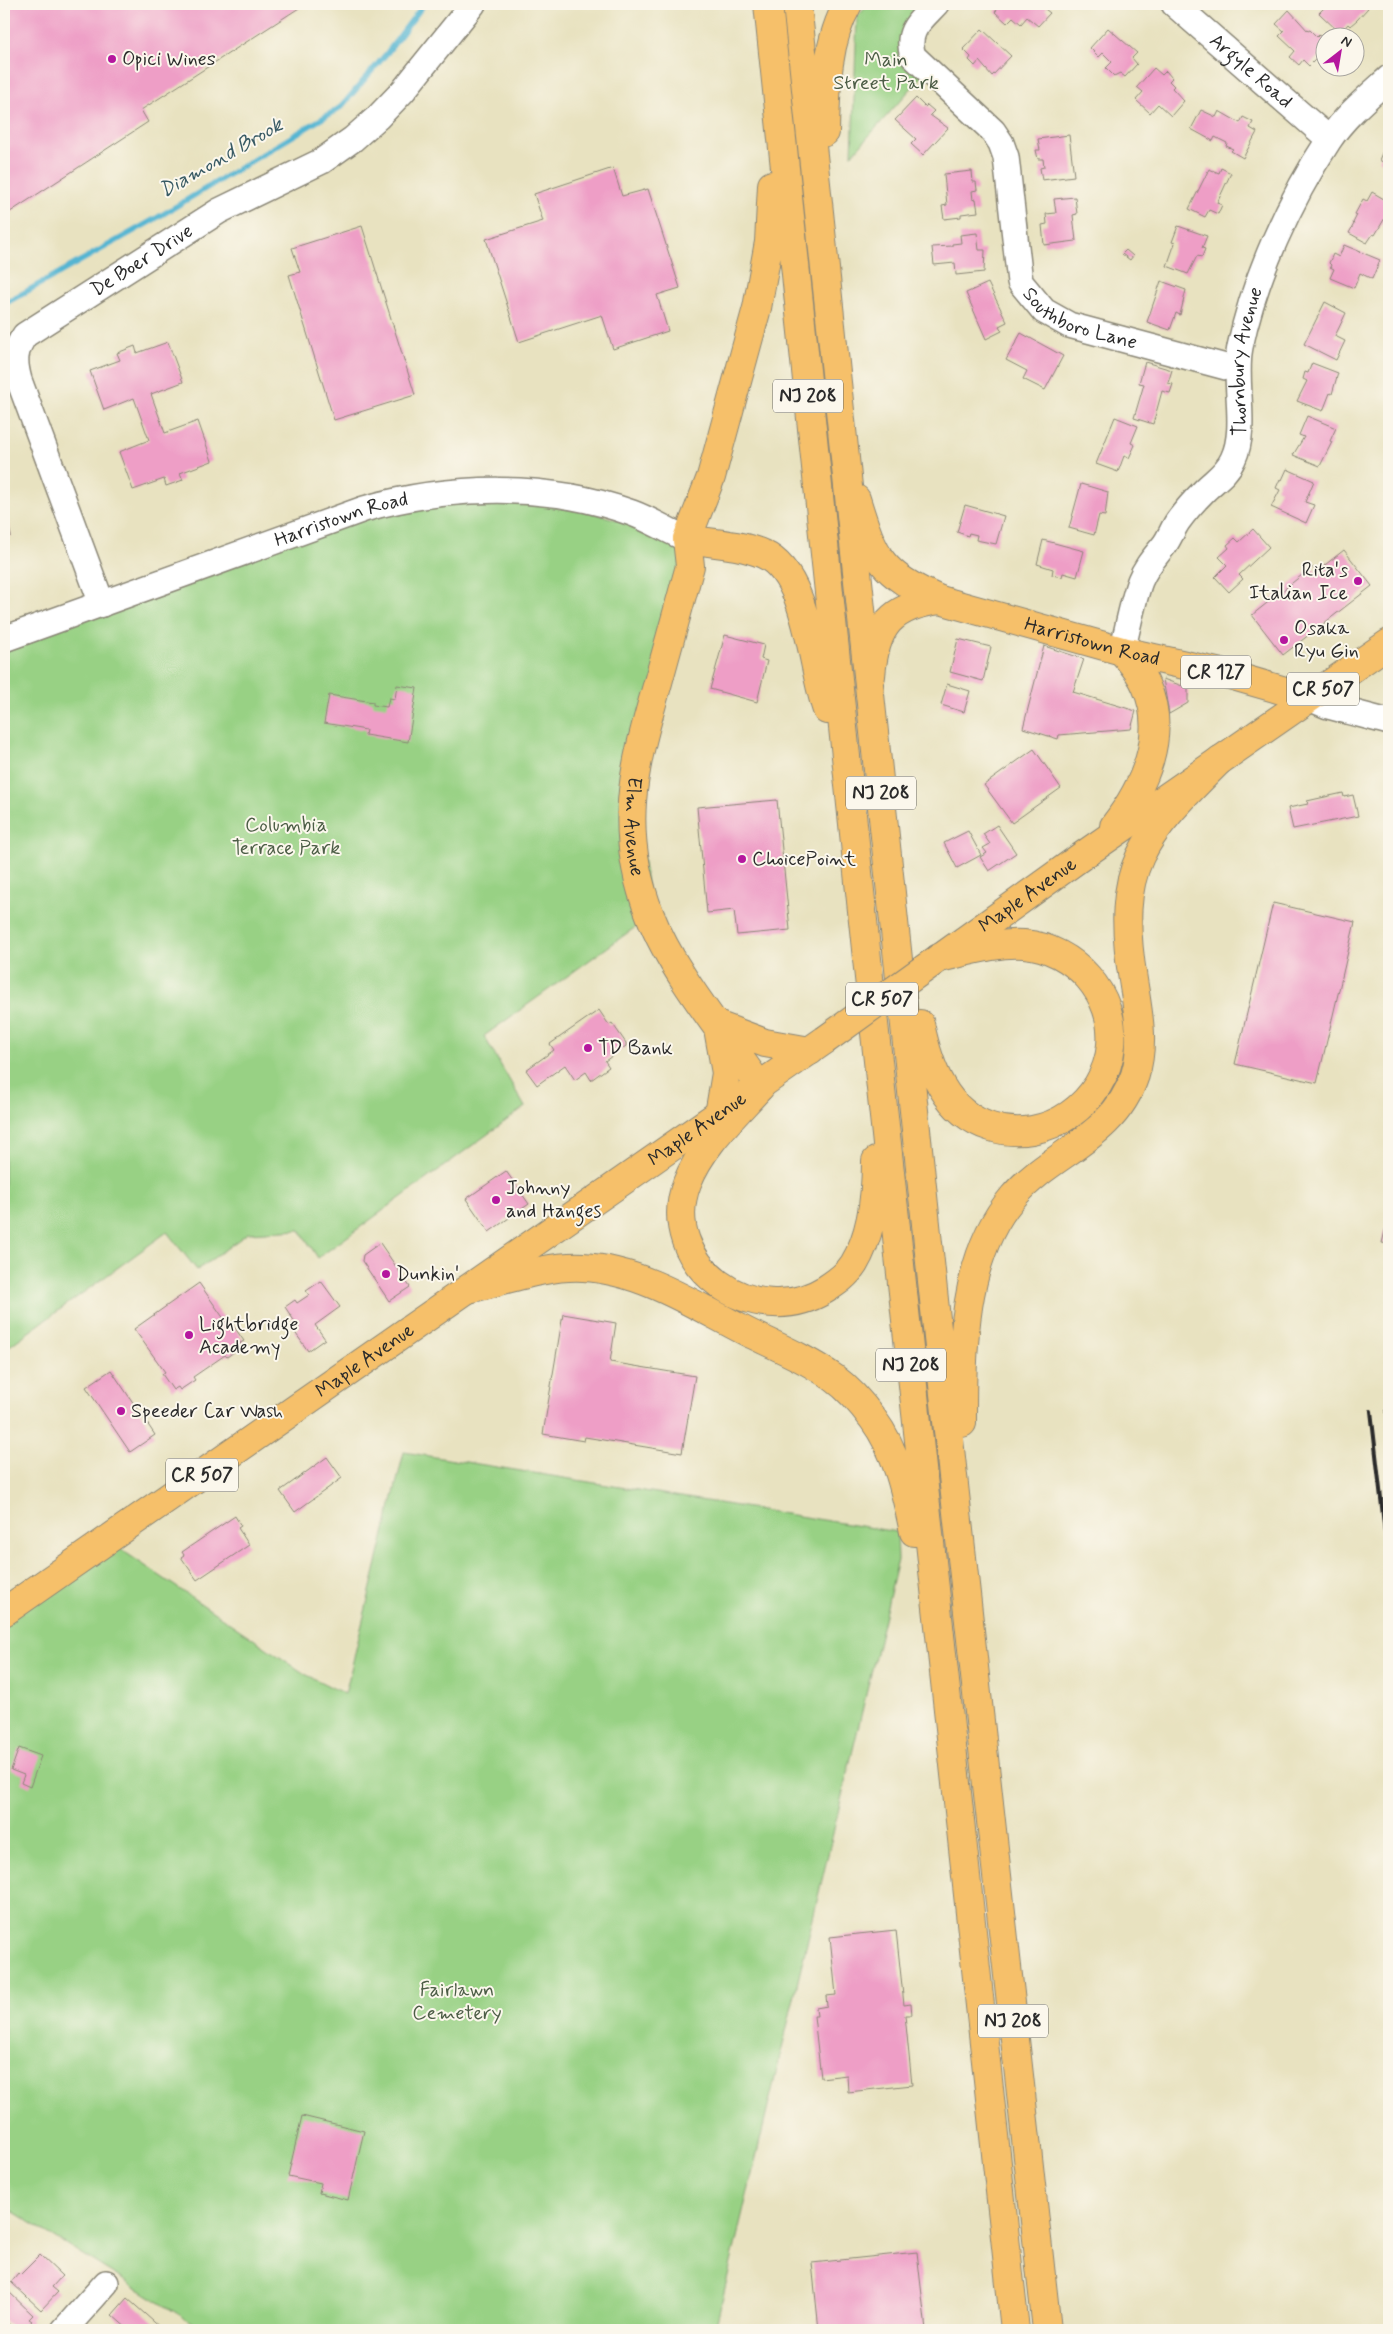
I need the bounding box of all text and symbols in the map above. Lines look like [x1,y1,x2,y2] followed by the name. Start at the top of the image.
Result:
[1204,27,1298,115] street label: Argyle Road
[1316,28,1366,78] north arrow
[1338,32,1355,52] text: N
[122,46,216,73] place label: Opici Wines
[833,47,939,97] park label: Main Street Park
[106,53,118,65] marker: Opici Wines
[154,111,289,205] water label: Diamond Brook
[86,218,198,303] street label: De Boer Drive
[1016,281,1140,356] street label: Southboro Lane
[1224,283,1269,437] street label: Thornbury Avenue
[773,380,843,412] road number: NJ 208
[271,486,410,554] street label: Harristown Road
[1249,557,1348,607] place label: Rita's Italian Ice
[1352,575,1364,587] marker: Rita's Italian Ice
[1021,611,1162,672] street label: Harristown Road
[1294,615,1359,665] place label: Osaka Ryu Gin
[1278,634,1290,646] marker: Osaka Ryu Gin
[1181,656,1251,689] road number: CR 127
[1287,672,1359,706] road number: CR 507
[618,775,651,879] street label: Elm Avenue
[846,776,916,810] road number: NJ 208
[232,812,340,862] park label: Columbia Terrace Park
[752,846,856,873] place label: ChoicePoint
[973,851,1082,939] street label: Maple Avenue
[736,853,748,865] marker: ChoicePoint
[846,982,918,1016] road number: CR 507
[598,1035,673,1062] place label: TD Bank
[582,1042,594,1054] marker: TD Bank
[643,1085,752,1173] street label: Maple Avenue
[506,1175,602,1227] place label: Johnny and Hanges
[490,1194,502,1206] marker: Johnny and Hanges
[396,1261,459,1288] place label: Dunkin'
[380,1268,392,1280] marker: Dunkin'
[199,1311,299,1361] place label: Lightbridge Academy
[310,1317,420,1404] street label: Maple Avenue
[183,1329,195,1341] marker: Lightbridge Academy
[876,1348,946,1382] road number: NJ 208
[131,1398,283,1425] place label: Speeder Car Wash
[115,1405,127,1417] marker: Speeder Car Wash
[166,1458,238,1492] road number: CR 507
[412,1977,502,2027] park label: Fairlawn Cemetery
[978,2004,1048,2038] road number: NJ 208

